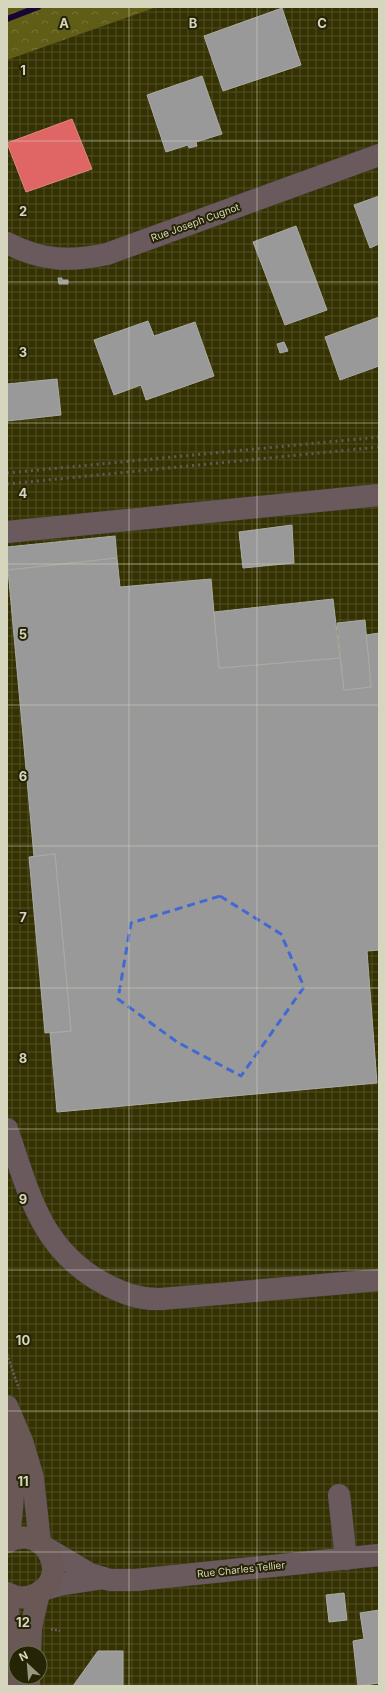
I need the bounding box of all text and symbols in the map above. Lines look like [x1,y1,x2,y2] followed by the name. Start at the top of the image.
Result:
[59,15,69,31] text: A
[189,15,198,31] text: B
[317,15,327,31] text: C
[20,62,26,78] text: 1
[149,200,242,244] street label: Rue Joseph Cugnot
[19,203,27,219] text: 2
[19,344,27,360] text: 3
[19,485,28,501] text: 4
[19,626,27,642] text: 5
[19,768,27,784] text: 6
[19,909,27,925] text: 7
[19,1050,27,1066] text: 8
[19,1191,27,1207] text: 9
[16,1332,30,1348] text: 10
[17,1473,29,1489] text: 11
[196,1558,286,1580] street label: Rue Charles Tellier
[16,1614,30,1630] text: 12
[8,1645,48,1685] north arrow
[17,1648,30,1664] text: N

